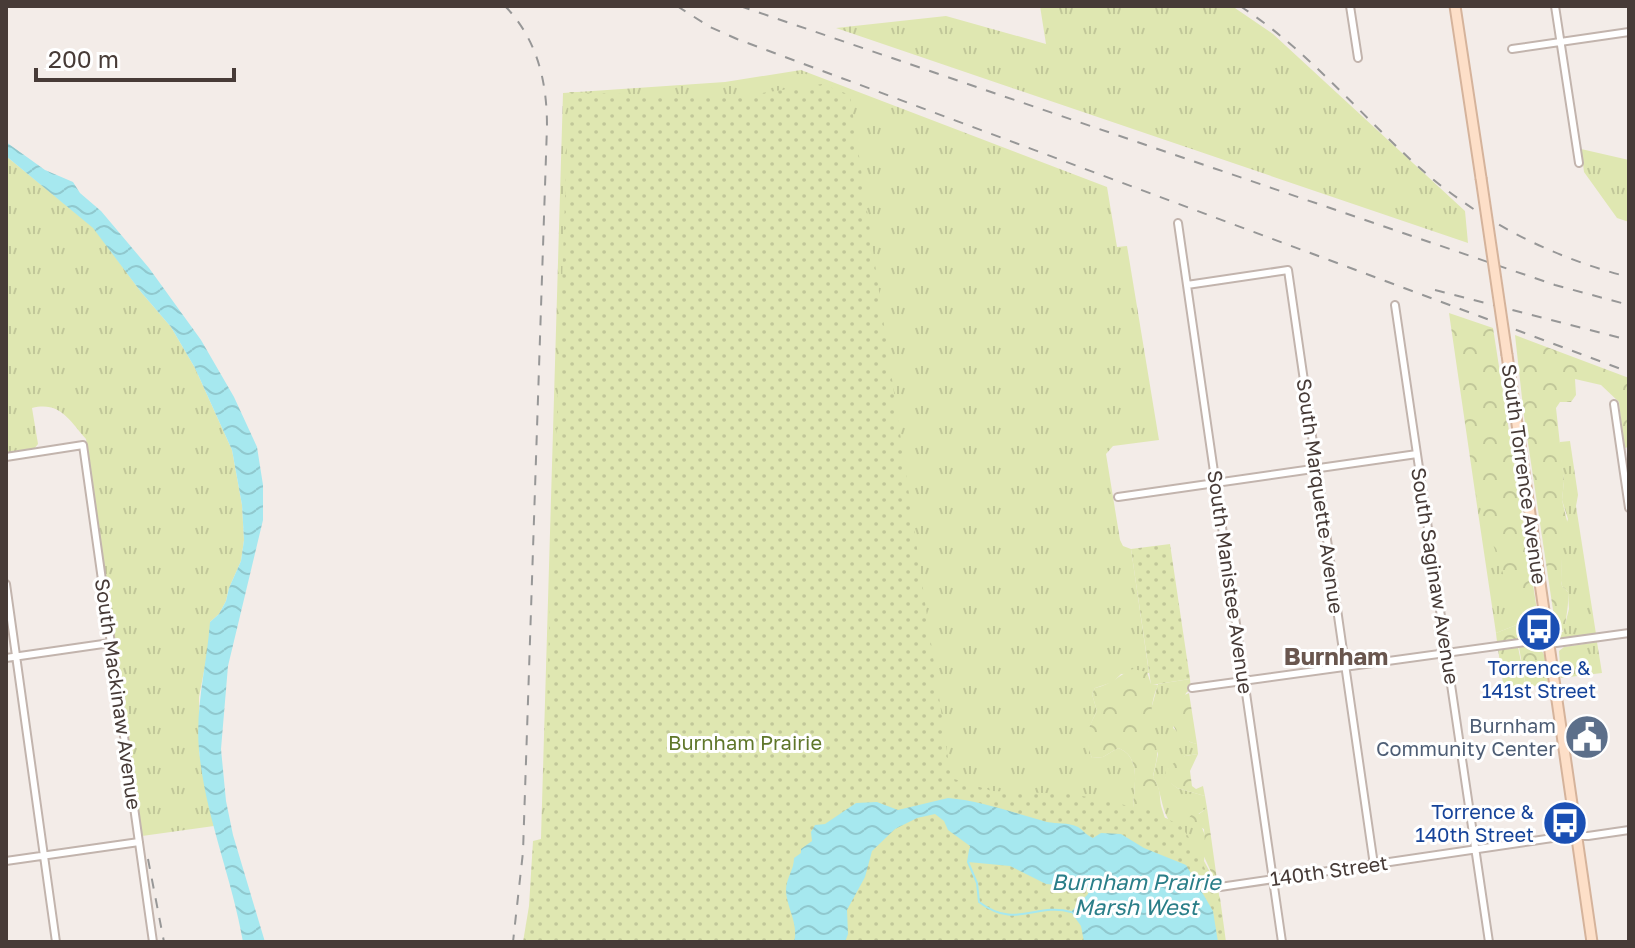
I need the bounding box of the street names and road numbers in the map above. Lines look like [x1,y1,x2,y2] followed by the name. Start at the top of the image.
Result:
[1498,362,1552,586] street label: South Torrence Avenue
[1293,377,1349,615] street label: South Marquette Avenue
[1407,466,1465,686] street label: South Saginaw Avenue
[1203,468,1259,695] street label: South Manistee Avenue
[91,577,147,811] street label: South Mackinaw Avenue
[1268,850,1389,890] street label: 140th Street

